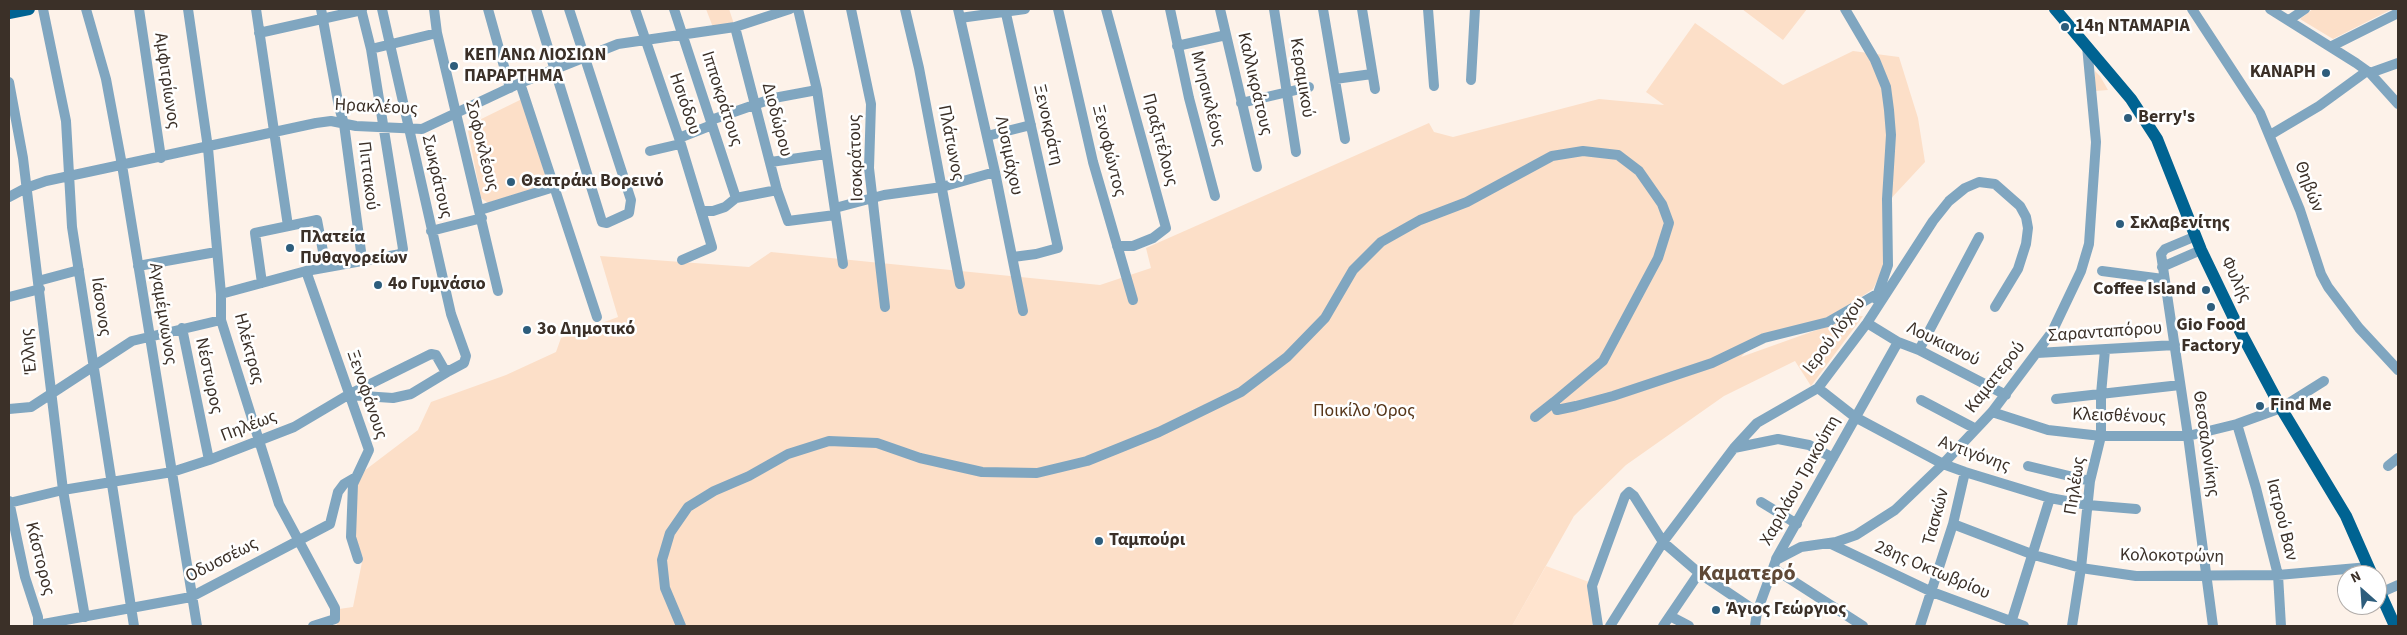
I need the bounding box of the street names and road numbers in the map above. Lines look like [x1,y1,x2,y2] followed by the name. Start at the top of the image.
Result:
[1232,30,1276,138] street label: Καλλικράτους
[149,32,183,130] street label: Αμφιτρίωνος
[1284,37,1318,119] street label: Κεραμικού
[696,49,746,149] street label: Ιπποκράτους
[1185,49,1229,149] street label: Μνησικλέους
[663,70,705,138] street label: Ησιόδου
[756,81,796,159] street label: Διοδώρου
[1027,83,1067,167] street label: Ξενοκράτη
[1136,91,1182,189] street label: Πραξιτέλους
[334,95,418,121] street label: Ηρακλέους
[459,98,503,194] street label: Σοφοκλέους
[932,103,968,183] street label: Πλάτωνος
[1086,103,1130,199] street label: Ξενοφώντος
[845,114,869,202] street label: Ισοκράτους
[989,115,1027,197] street label: Λυσιμάχου
[416,133,456,221] street label: Σωκράτους
[352,140,382,212] street label: Πιττακού
[2288,159,2328,215] street label: Θηβών
[2215,254,2255,306] street label: Φυλής
[143,261,181,367] street label: Αγαμέμνωνος
[85,276,115,338] street label: Ιάσονος
[1799,293,1871,379] street label: Ιερού Λόχου
[228,311,268,387] street label: Ηλέκτρας
[1903,318,1983,372] street label: Λουκιανού
[2047,318,2163,348] street label: Σαρανταπόρου
[17,327,43,375] street label: Έλλης
[189,336,227,416] street label: Νέστωρος
[1961,338,2031,418] street label: Καματερού
[341,348,391,442] street label: Ξενοφάνους
[2187,389,2223,499] street label: Θεσσαλονίκης
[2072,405,2166,429] street label: Κλεισθένους
[218,406,280,448] street label: Πηλέως
[1756,412,1846,550] street label: Χαριλάου Τρικούπη
[1935,432,2013,478] street label: Αντιγόνης
[2061,455,2091,517] street label: Πηλέως
[2260,477,2302,563] street label: Ιατρού Βαν
[1919,486,1955,548] street label: Τασκών
[19,520,59,598] street label: Κάστορος
[182,534,262,588] street label: Οδυσσέως
[1871,537,1993,605] street label: 28ης Οκτωβρίου
[2120,545,2224,569] street label: Κολοκοτρώνη

